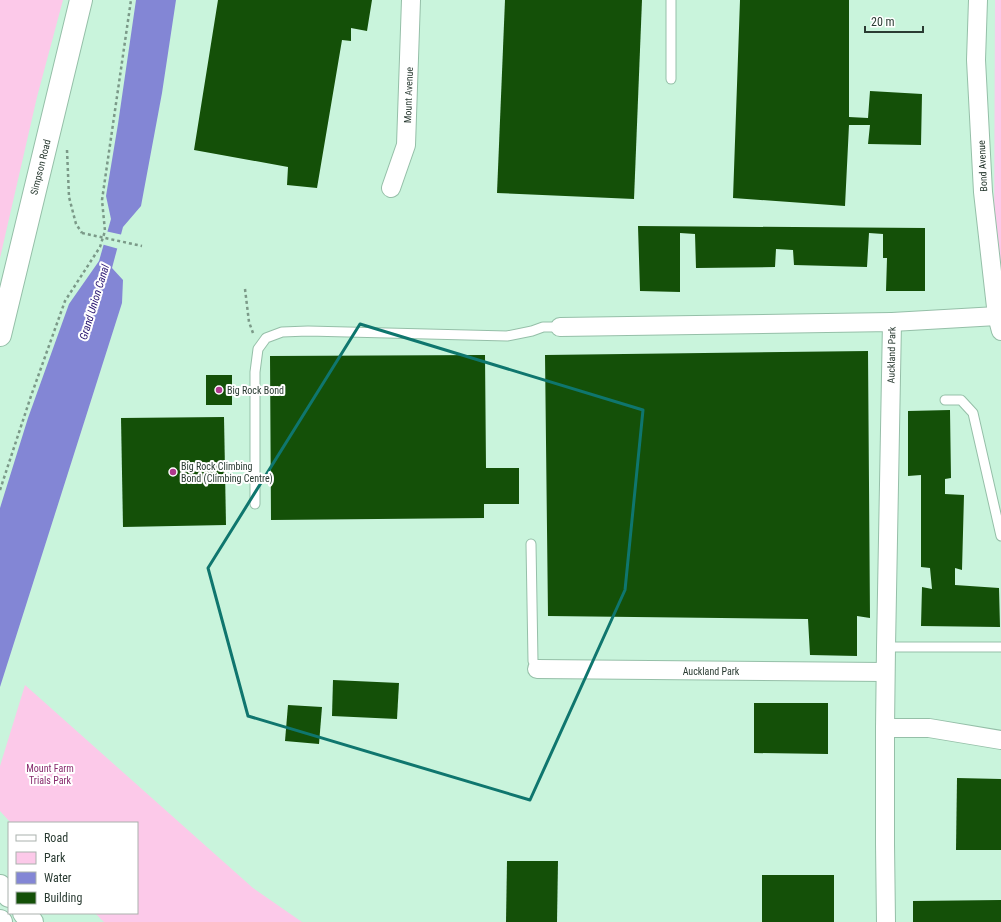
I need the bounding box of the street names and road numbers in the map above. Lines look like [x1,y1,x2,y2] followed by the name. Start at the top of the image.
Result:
[402,66,415,123] street label: Mount Avenue
[28,138,53,196] street label: Simpson Road
[976,140,989,192] street label: Bond Avenue
[886,326,898,383] street label: Auckland Park
[683,666,740,677] street label: Auckland Park

